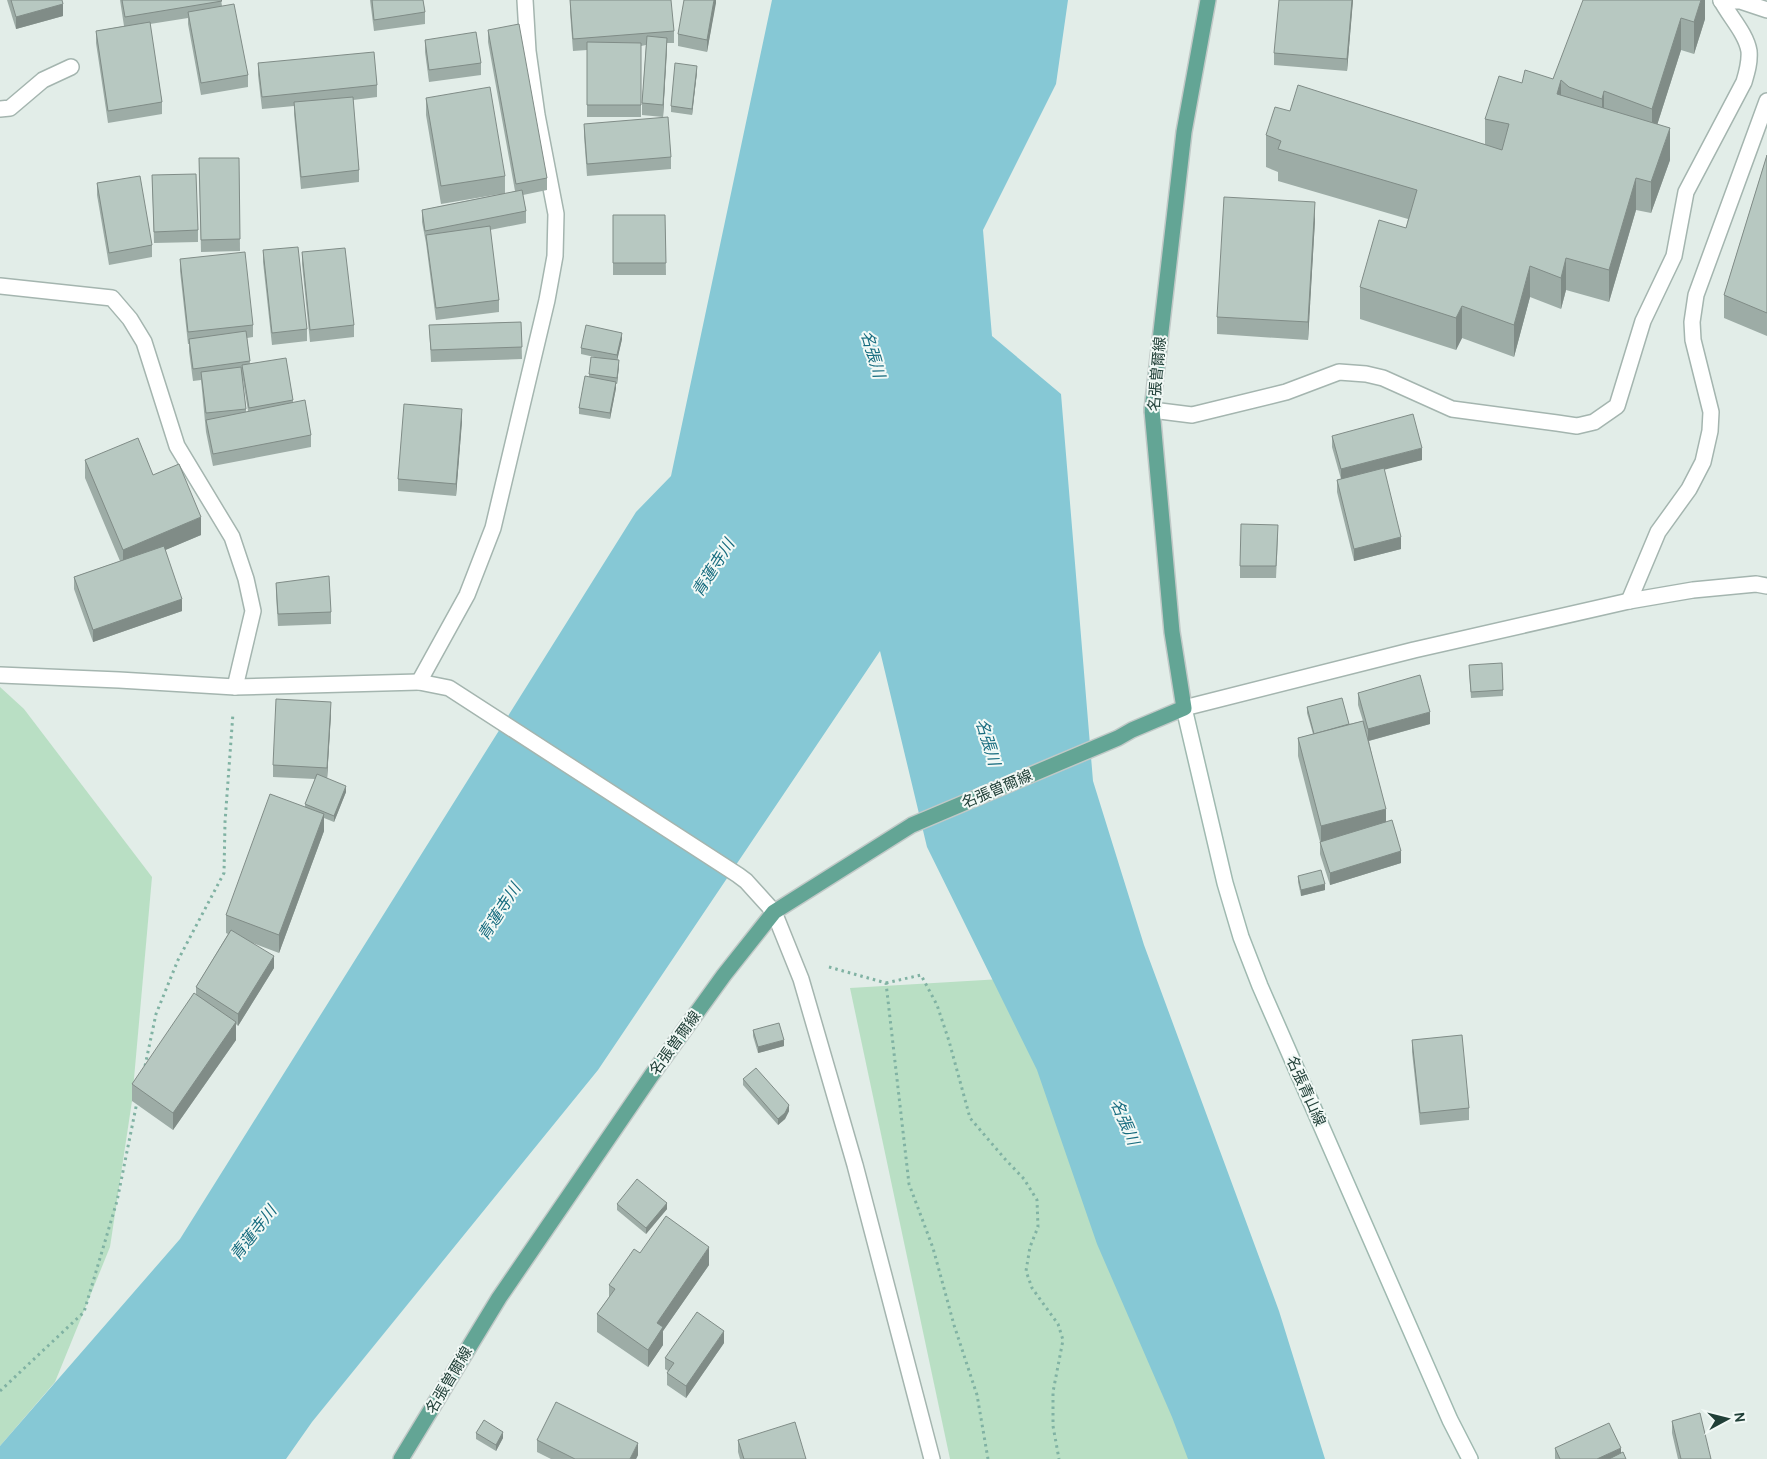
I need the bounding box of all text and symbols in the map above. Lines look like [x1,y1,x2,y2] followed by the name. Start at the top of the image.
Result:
[857,328,889,382] water label: 名張川
[1145,336,1169,412] street label: 名張曽爾線
[688,534,739,600] water label: 青蓮寺川
[972,716,1005,770] water label: 名張川
[959,766,1035,812] street label: 名張曽爾線
[474,878,525,944] water label: 青蓮寺川
[646,1007,704,1079] street label: 名張曽爾線
[1283,1053,1329,1129] street label: 名張青山線
[1107,1096,1144,1150] water label: 名張川
[226,1200,281,1264] water label: 青蓮寺川
[422,1343,476,1417] street label: 名張曽爾線
[1702,1394,1752,1444] north arrow
[1730,1411,1749,1423] text: N

